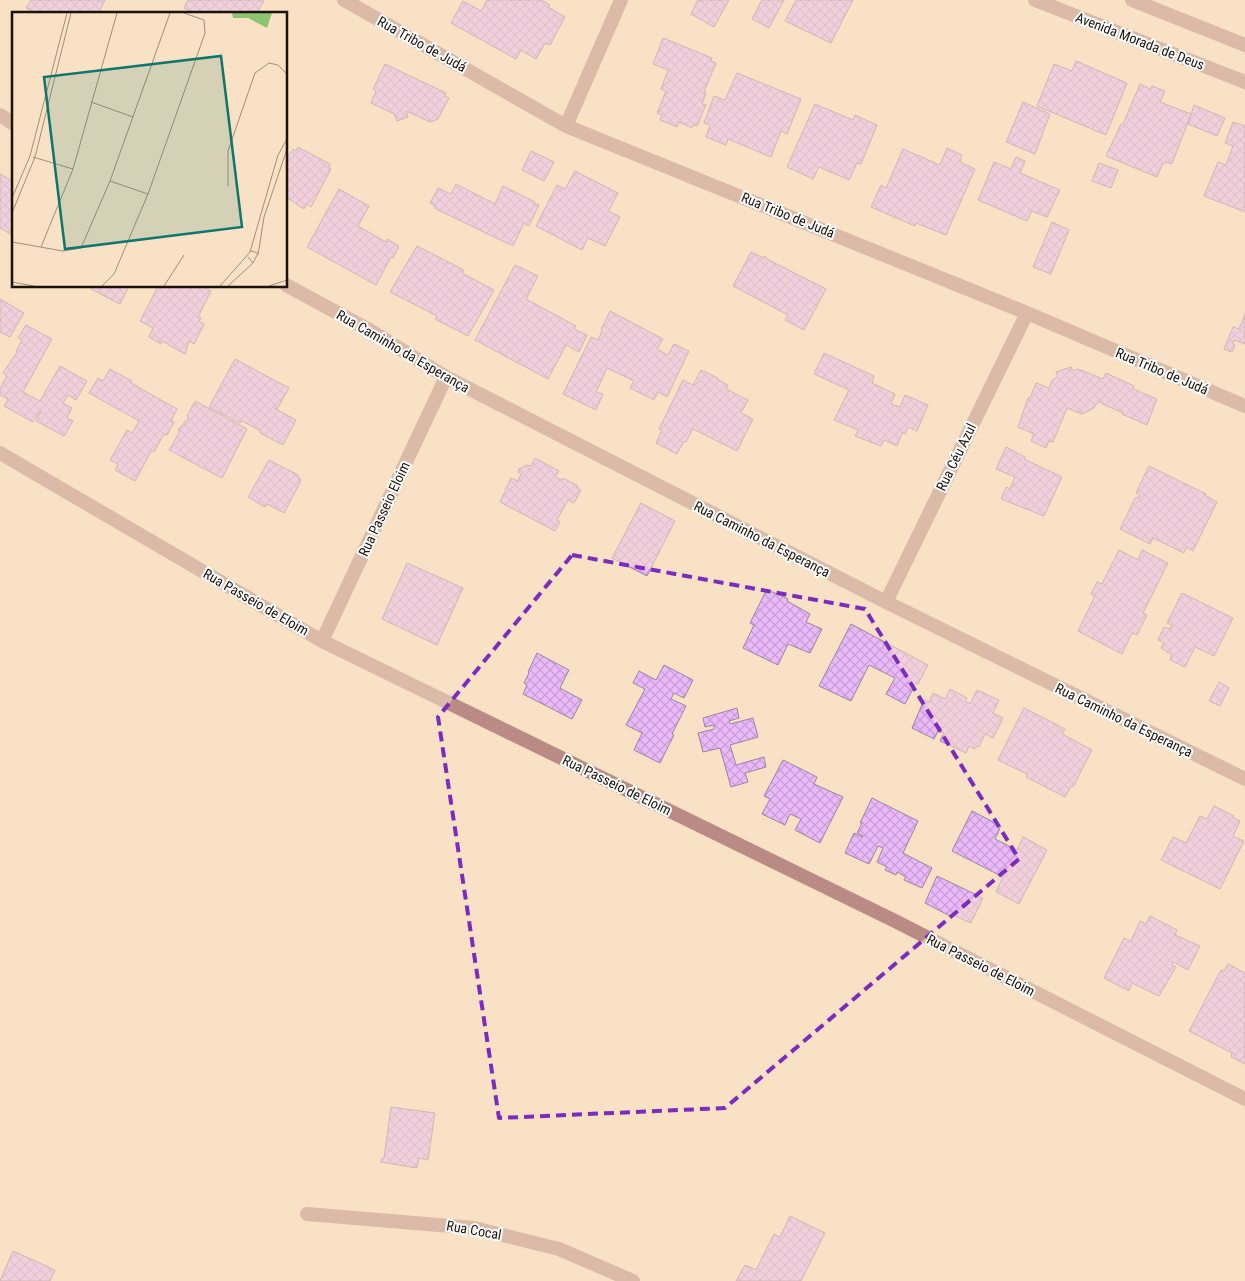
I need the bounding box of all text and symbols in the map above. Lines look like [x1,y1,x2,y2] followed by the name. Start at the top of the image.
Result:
[1073,9,1207,73] street label: Avenida Morada de Deus
[12,12,288,288] inset map
[375,13,469,75] street label: Rua Tribo de Judá
[739,189,837,241] street label: Rua Tribo de Judá
[334,306,472,396] street label: Rua Caminho da Esperança
[1113,344,1211,398] street label: Rua Tribo de Judá
[933,421,979,493] street label: Rua Céu Azul
[355,459,413,559] street label: Rua Passeio Eloim
[691,498,833,580] street label: Rua Caminho da Esperança
[200,565,312,639] street label: Rua Passeio de Eloim
[1053,680,1195,760] street label: Rua Caminho da Esperança
[560,752,674,818] street label: Rua Passeio de Eloim
[924,931,1038,999] street label: Rua Passeio de Eloim
[445,1217,503,1243] street label: Rua Cocal

